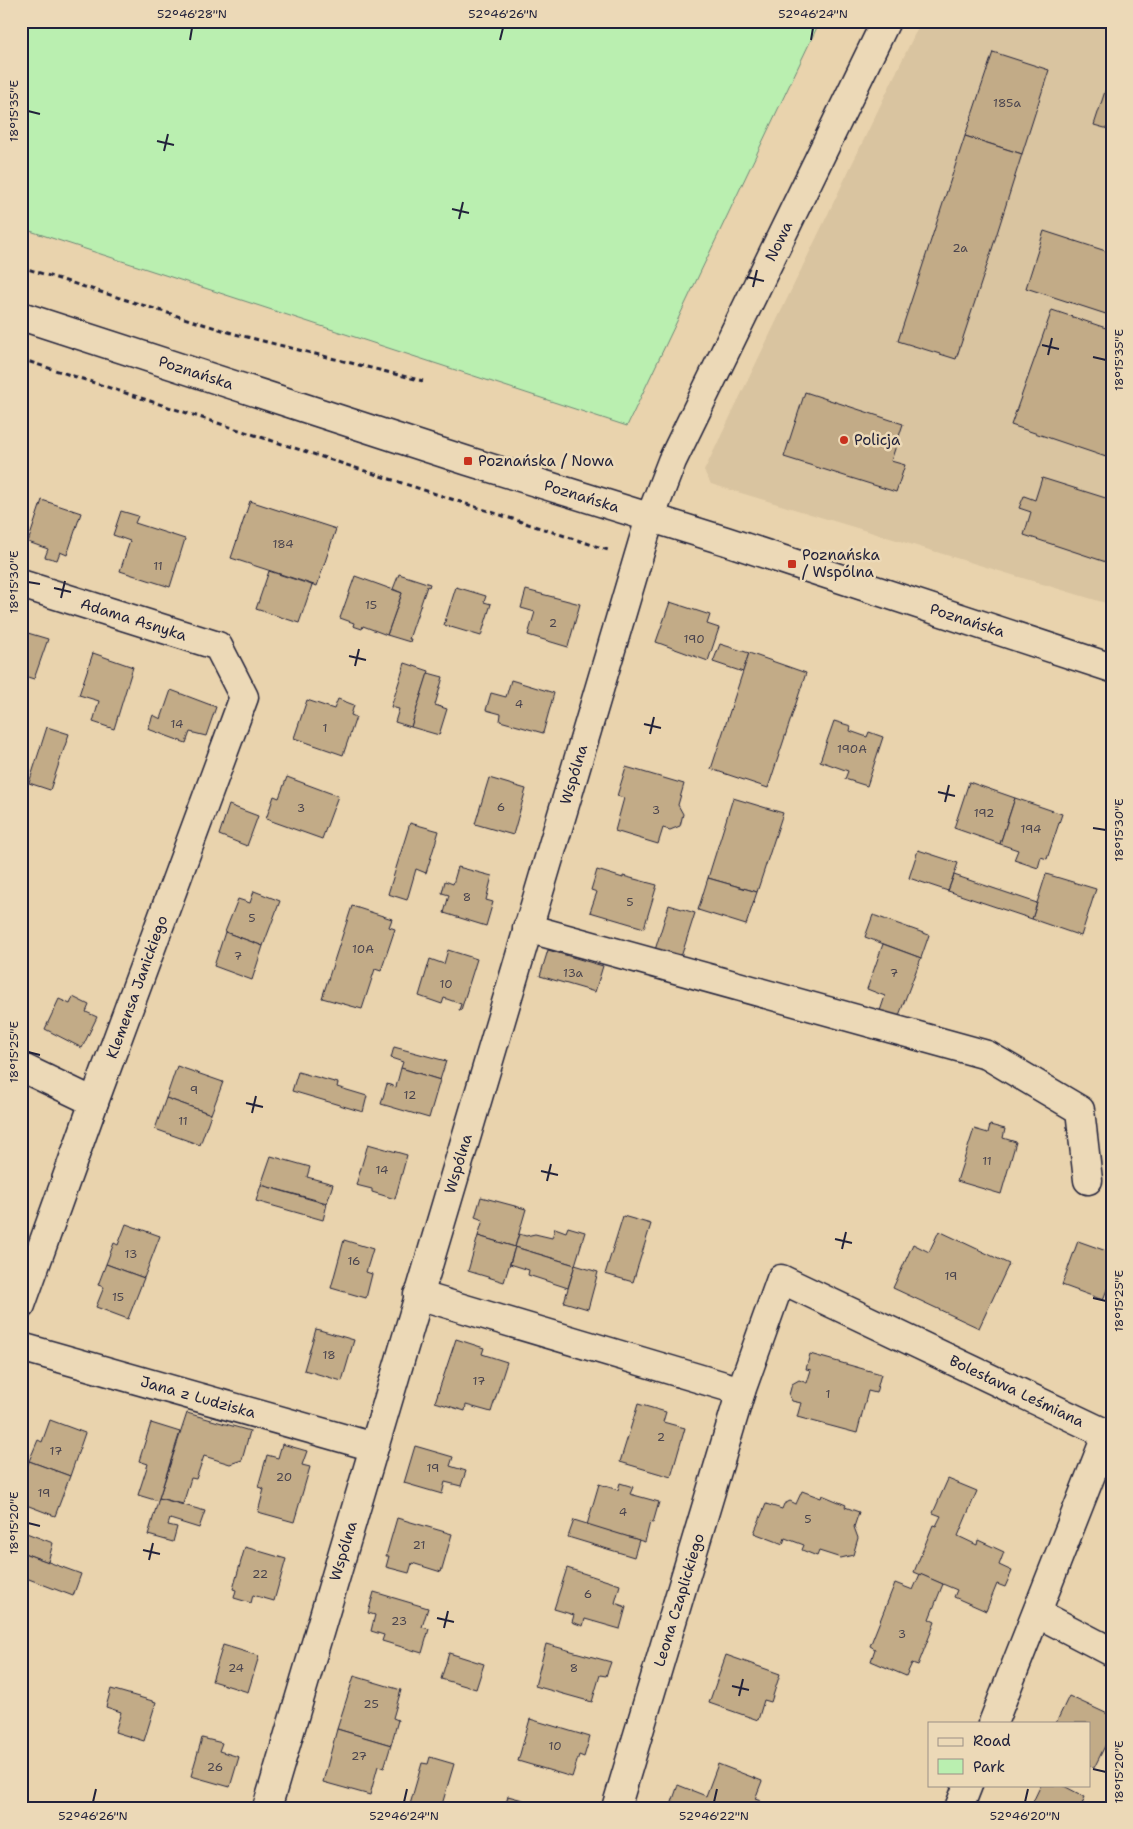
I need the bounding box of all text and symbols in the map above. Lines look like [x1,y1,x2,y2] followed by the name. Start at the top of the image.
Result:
[157,6,227,22] text: 52°46'28"N
[468,6,538,22] text: 52°46'26"N
[778,6,848,22] text: 52°46'24"N
[6,80,22,142] text: 18°15'35"E
[993,95,1021,111] house number: 185a
[761,217,797,265] street label: Nowa
[952,240,968,256] house number: 2a
[1111,329,1127,391] text: 18°15'35"E
[156,351,237,395] street label: Poznańska
[854,430,901,450] place label: Policja
[838,434,850,446] marker: Policja
[478,451,614,471] place label: Poznańska / Nowa
[462,455,474,467] marker: Poznańska / Nowa
[542,475,622,518] street label: Poznańska
[272,536,294,552] house number: 184
[802,545,880,582] place label: Poznańska / Wspólna
[6,550,22,614] text: 18°15'30"E
[153,558,163,574] house number: 11
[786,558,798,570] marker: Poznańska / Wspólna
[78,593,190,646] street label: Adama Asnyka
[365,597,377,613] house number: 15
[927,599,1008,642] street label: Poznańska
[549,615,557,631] house number: 2
[683,631,705,647] house number: 190
[515,696,523,712] house number: 4
[171,716,183,732] house number: 14
[322,720,328,736] house number: 1
[837,741,867,757] house number: 190A
[555,742,592,807] street label: Wspólna
[1111,798,1127,862] text: 18°15'30"E
[497,799,505,815] house number: 6
[297,800,305,816] house number: 3
[652,802,660,818] house number: 3
[974,805,994,821] house number: 192
[1021,821,1041,837] house number: 194
[463,889,471,905] house number: 8
[626,894,634,910] house number: 5
[248,910,256,926] house number: 5
[102,912,172,1062] street label: Klemensa Janickiego
[352,941,374,957] house number: 10A
[234,948,242,964] house number: 7
[563,965,584,981] house number: 13a
[890,965,898,981] house number: 7
[439,976,453,992] house number: 10
[6,1021,22,1083] text: 18°15'25"E
[190,1082,198,1098] house number: 9
[404,1087,416,1103] house number: 12
[178,1113,188,1129] house number: 11
[440,1131,477,1196] street label: Wspólna
[982,1153,992,1169] house number: 11
[376,1162,388,1178] house number: 14
[125,1246,137,1262] house number: 13
[347,1253,361,1269] house number: 16
[945,1268,957,1284] house number: 19
[1111,1270,1127,1332] text: 18°15'25"E
[112,1289,124,1305] house number: 15
[322,1347,336,1363] house number: 18
[946,1350,1088,1432] street label: Bolesława Leśmiana
[138,1371,259,1423] street label: Jana z Ludziska
[473,1373,485,1389] house number: 17
[825,1386,831,1402] house number: 1
[657,1429,665,1445] house number: 2
[50,1443,62,1459] house number: 17
[427,1460,439,1476] house number: 19
[276,1469,292,1485] house number: 20
[38,1485,50,1501] house number: 19
[6,1491,22,1555] text: 18°15'20"E
[619,1504,627,1520] house number: 4
[804,1511,812,1527] house number: 5
[325,1518,362,1583] street label: Wspólna
[649,1531,709,1669] street label: Leona Czaplickiego
[413,1537,425,1553] house number: 21
[252,1566,268,1582] house number: 22
[584,1586,592,1602] house number: 6
[391,1613,407,1629] house number: 23
[898,1626,906,1642] house number: 3
[228,1660,244,1676] house number: 24
[570,1660,578,1676] house number: 8
[363,1696,379,1712] house number: 25
[928,1722,1090,1786] legend
[973,1731,1011,1751] text: Road
[548,1738,562,1754] house number: 10
[1111,1740,1127,1804] text: 18°15'20"E
[351,1748,367,1764] house number: 27
[973,1757,1005,1777] text: Park
[207,1759,223,1775] house number: 26
[58,1808,128,1824] text: 52°46'26"N
[369,1808,439,1824] text: 52°46'24"N
[679,1808,749,1824] text: 52°46'22"N
[990,1808,1060,1824] text: 52°46'20"N

